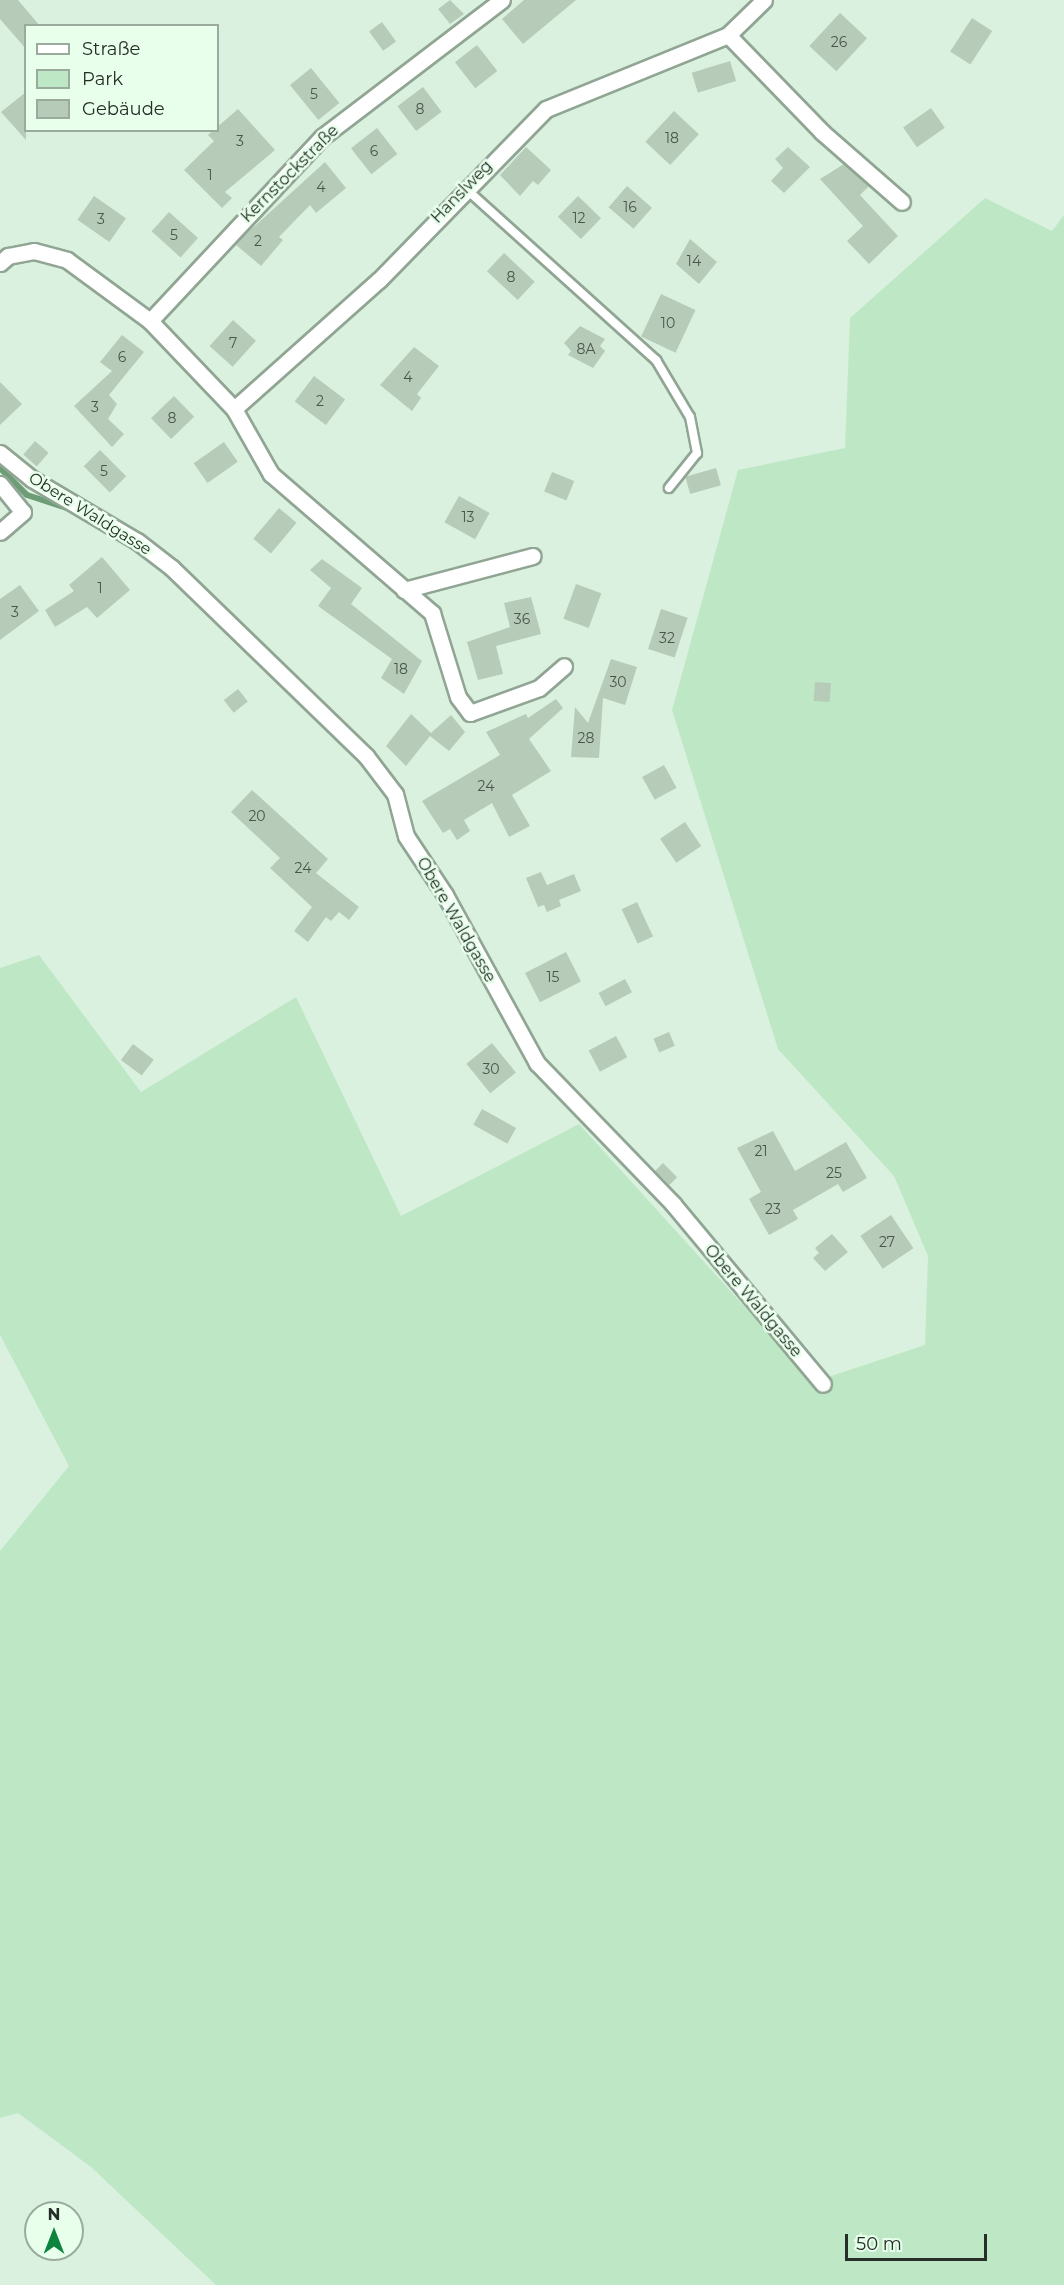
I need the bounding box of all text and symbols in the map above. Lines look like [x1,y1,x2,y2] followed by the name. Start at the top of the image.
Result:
[24,24,219,132] legend
[831,34,847,50] house number: 26
[82,38,140,60] text: Straße
[82,68,123,90] text: Park
[310,86,318,102] house number: 5
[82,98,165,120] text: Gebäude
[416,101,424,117] house number: 8
[237,121,343,227] street label: Kernstockstraße
[665,130,679,146] house number: 18
[236,133,244,149] house number: 3
[370,143,378,159] house number: 6
[427,157,497,227] street label: Hanslweg
[207,167,213,183] house number: 1
[316,179,326,195] house number: 4
[623,199,637,215] house number: 16
[572,210,586,226] house number: 12
[97,211,105,227] house number: 3
[170,227,178,243] house number: 5
[254,233,262,249] house number: 2
[687,253,701,269] house number: 14
[507,269,515,285] house number: 8
[661,315,675,331] house number: 10
[229,335,237,351] house number: 7
[577,341,595,357] house number: 8A
[118,349,126,365] house number: 6
[403,369,413,385] house number: 4
[316,393,324,409] house number: 2
[91,399,99,415] house number: 3
[168,410,176,426] house number: 8
[100,463,108,479] house number: 5
[25,468,155,560] street label: Obere Waldgasse
[462,509,474,525] house number: 13
[97,580,103,596] house number: 1
[11,604,19,620] house number: 3
[514,611,530,627] house number: 36
[659,630,675,646] house number: 32
[394,661,408,677] house number: 18
[609,674,627,690] house number: 30
[578,730,594,746] house number: 28
[478,778,494,794] house number: 24
[248,808,266,824] house number: 20
[412,854,500,986] street label: Obere Waldgasse
[295,860,311,876] house number: 24
[547,969,559,985] house number: 15
[482,1061,500,1077] house number: 30
[754,1143,768,1159] house number: 21
[826,1165,842,1181] house number: 25
[765,1201,781,1217] house number: 23
[879,1234,895,1250] house number: 27
[700,1241,806,1361] street label: Obere Waldgasse
[24,2201,84,2261] north arrow
[48,2205,60,2224] text: N
[848,2222,990,2260] scale bar
[856,2233,902,2255] text: 50 m

